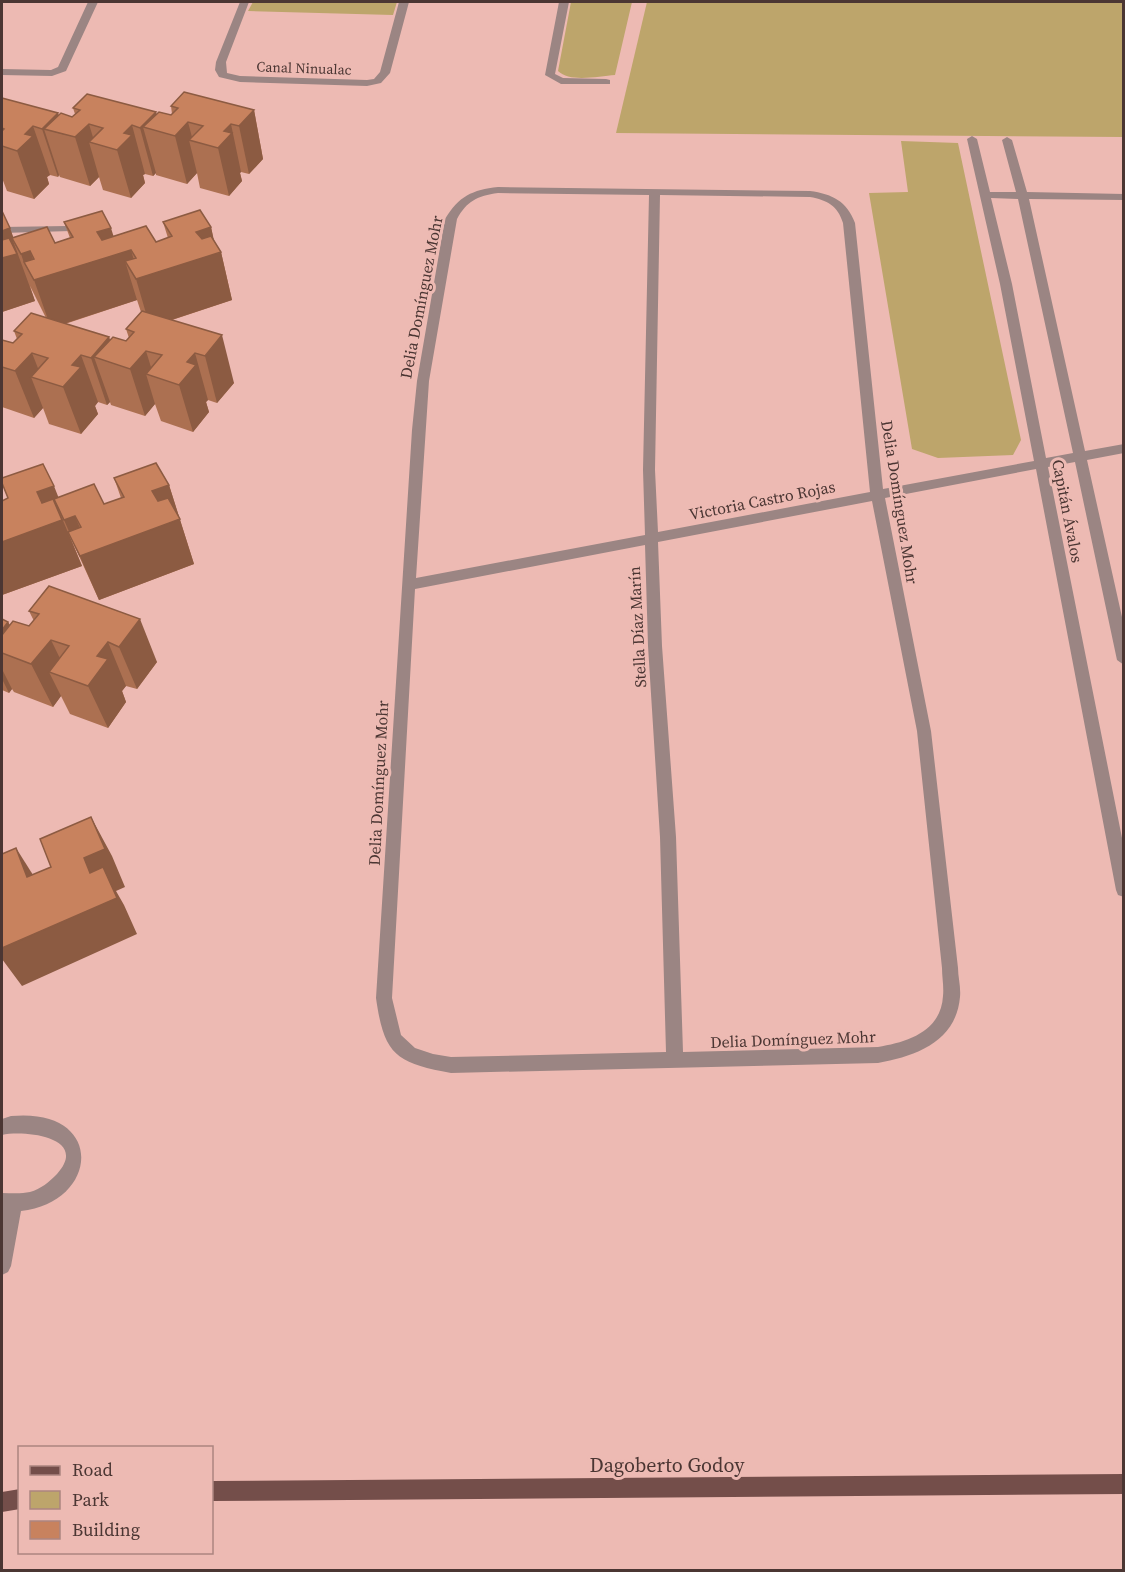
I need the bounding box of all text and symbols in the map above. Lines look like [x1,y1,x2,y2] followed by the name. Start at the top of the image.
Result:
[256,56,352,80] street label: Canal Ninualac
[394,213,448,380] street label: Delia Domínguez Mohr
[876,419,924,586] street label: Delia Domínguez Mohr
[1047,457,1089,565] street label: Capitán Ávalos
[687,475,837,525] street label: Victoria Castro Rojas
[623,566,651,688] street label: Stella Díaz Marín
[363,700,393,866] street label: Delia Domínguez Mohr
[710,1025,876,1053] street label: Delia Domínguez Mohr
[18,1446,213,1554] legend
[590,1451,745,1479] street label: Dagoberto Godoy
[72,1457,113,1482] text: Road
[72,1487,109,1512] text: Park
[72,1517,140,1542] text: Building

